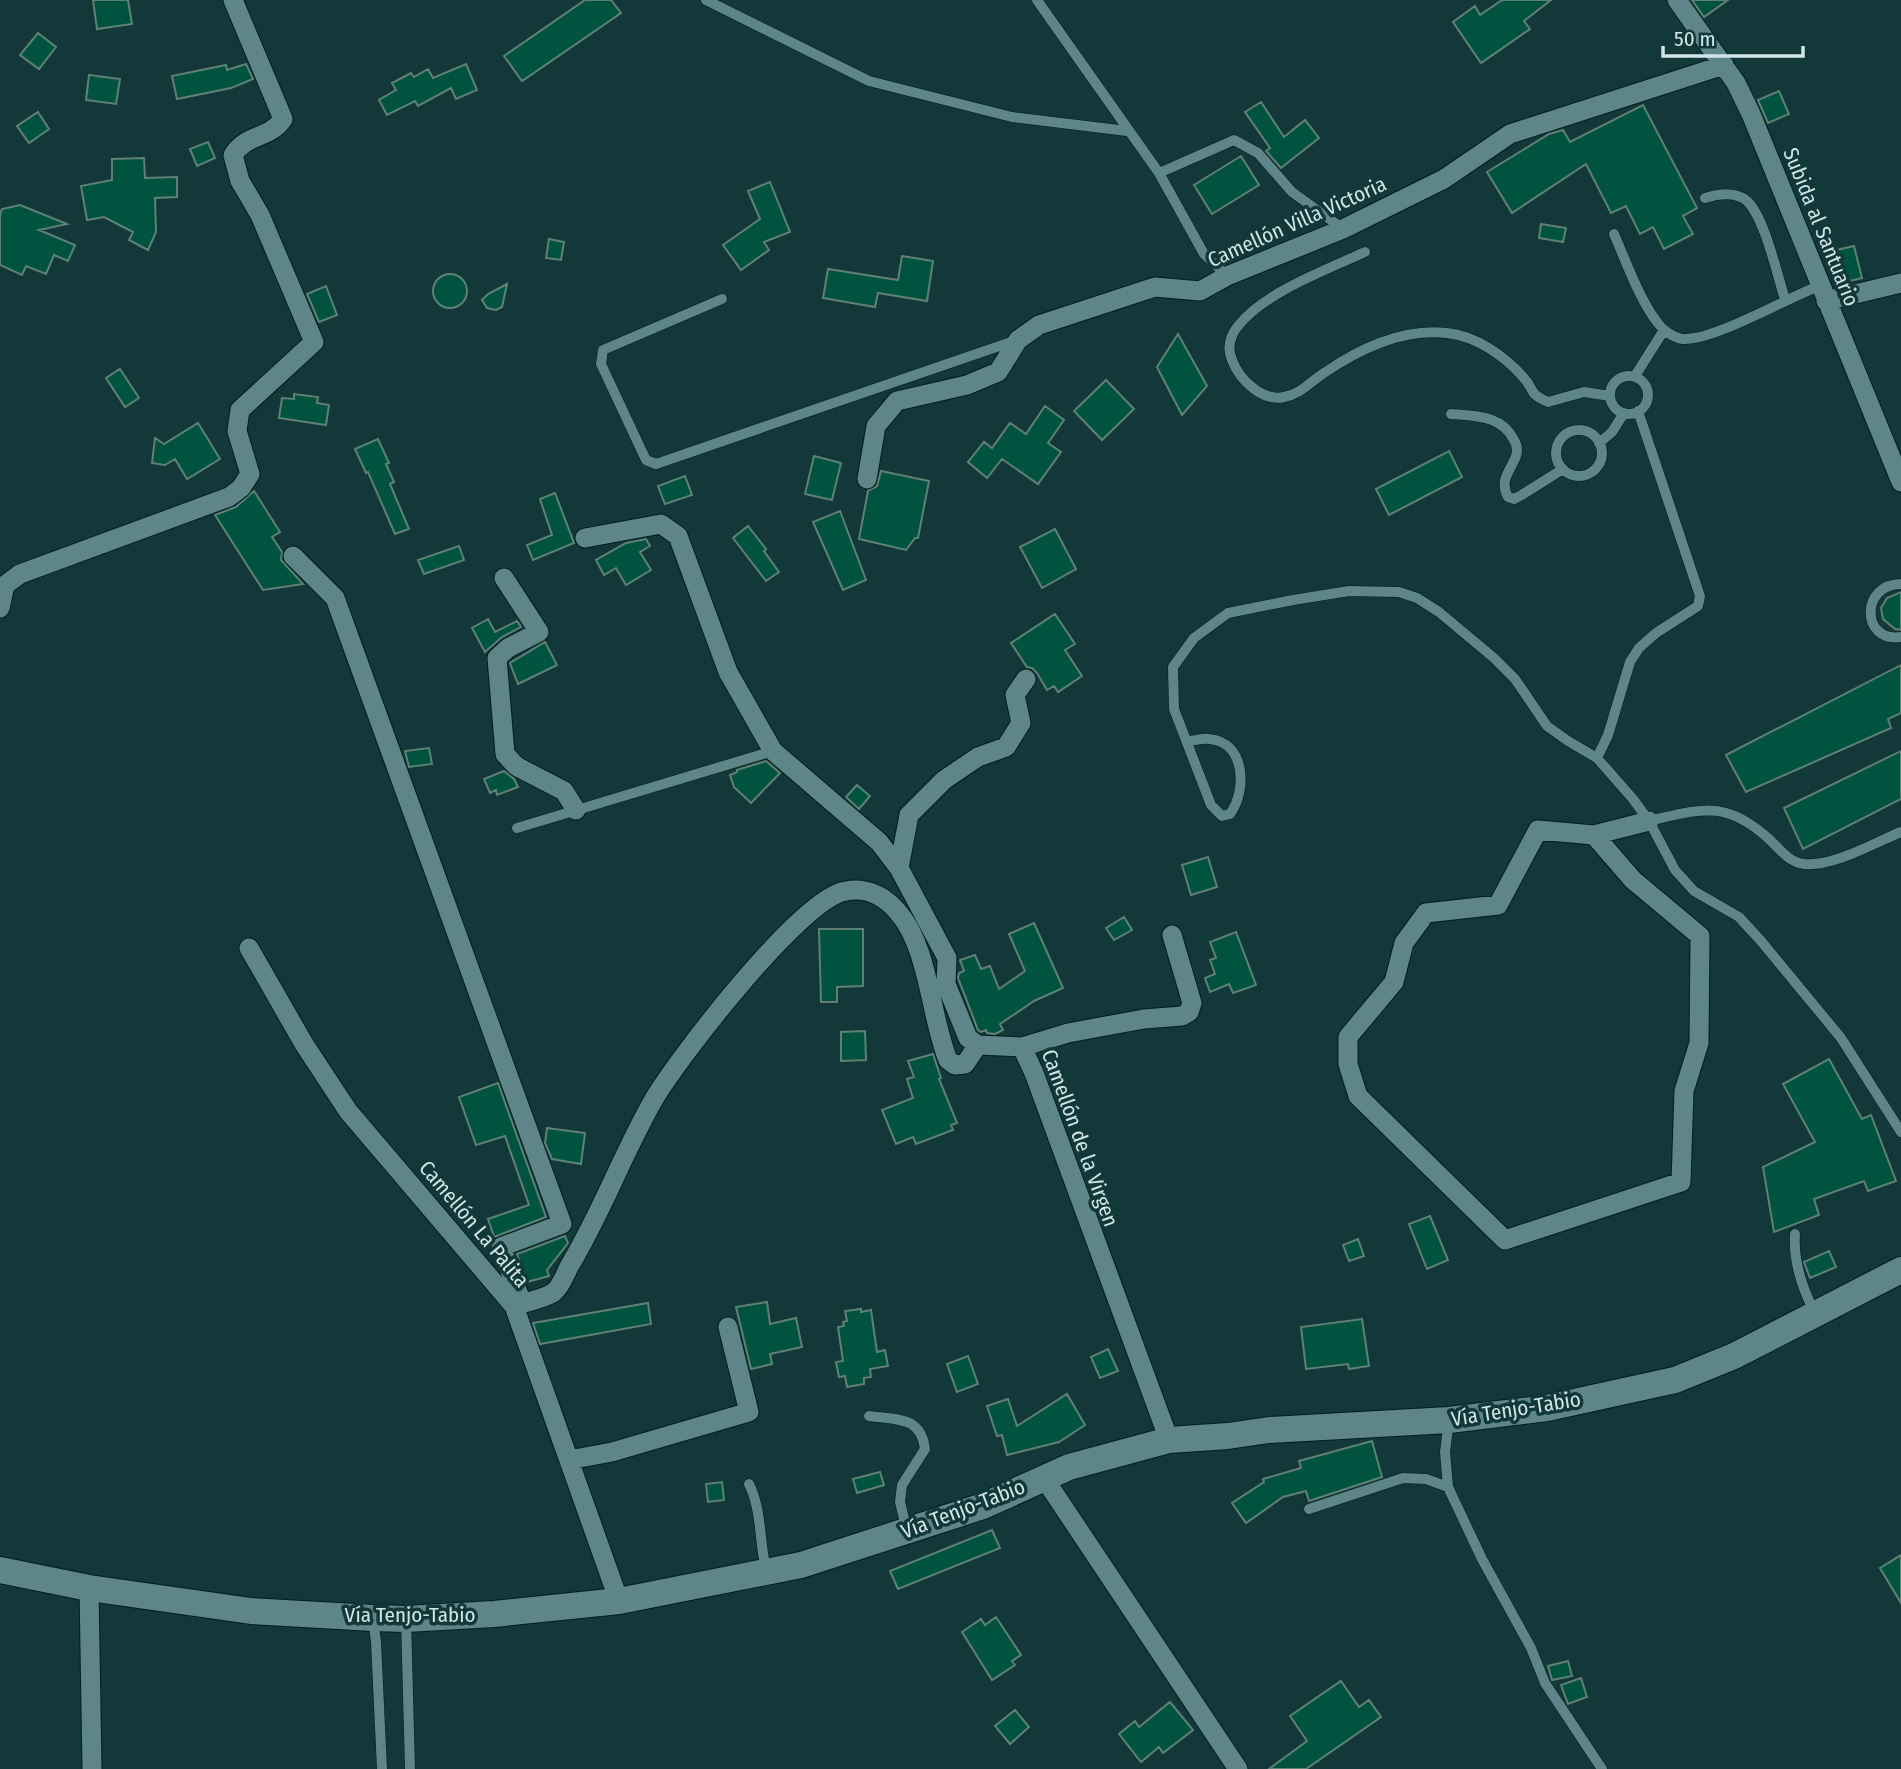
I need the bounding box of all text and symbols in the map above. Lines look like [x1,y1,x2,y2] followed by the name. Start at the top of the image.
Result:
[1663,14,1803,58] scale bar
[1674,26,1716,52] text: 50 m
[1777,144,1865,310] street label: Subida al Santuario
[1204,171,1390,273] street label: Camellón Villa Victoria
[1036,1046,1124,1230] street label: Camellón de la Virgen
[413,1155,535,1293] street label: Camellón La Palita
[1449,1386,1583,1432] street label: Vía Tenjo-Tabio
[897,1473,1029,1545] street label: Vía Tenjo-Tabio
[345,1602,475,1628] street label: Vía Tenjo-Tabio

